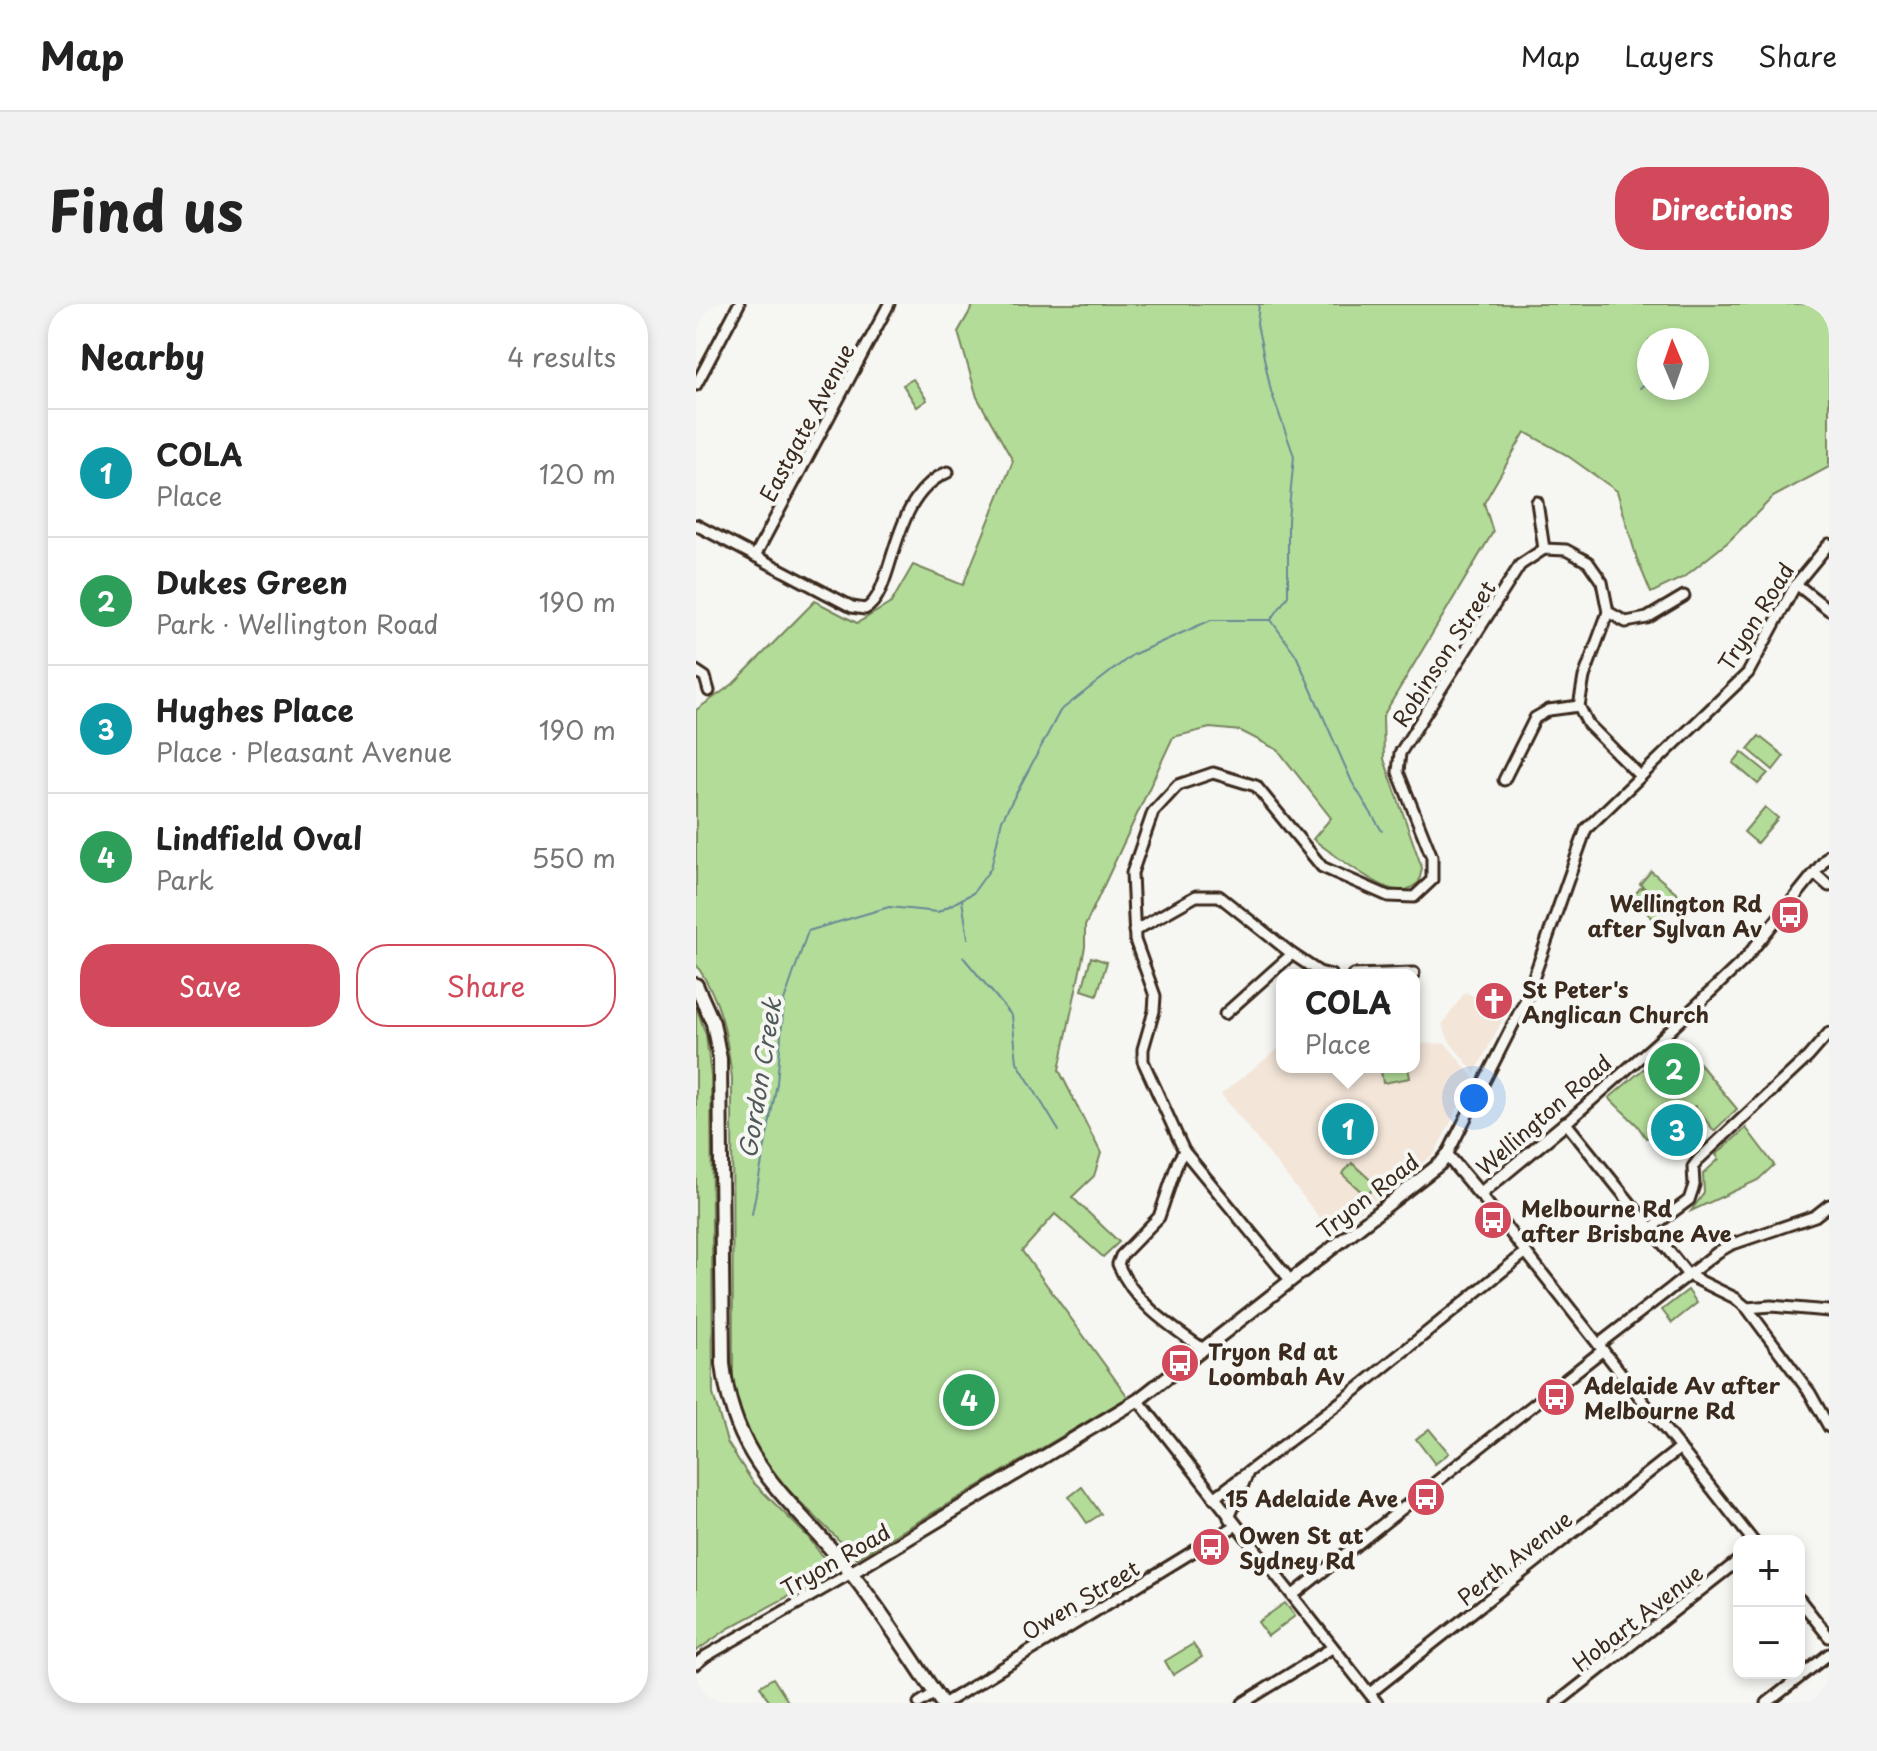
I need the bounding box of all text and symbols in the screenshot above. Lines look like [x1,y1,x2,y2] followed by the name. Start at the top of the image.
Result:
[40,27,124,84] text: Map
[1520,34,1580,77] text: Map
[1624,34,1714,77] text: Layers
[1758,34,1837,77] text: Share
[48,166,244,251] text: Find us
[1615,167,1829,250] button: Directions
[1637,328,1709,400] north arrow
[80,330,205,382] text: Nearby
[507,337,616,376] text: 4 results
[750,337,862,507] street label: Eastgate Avenue
[156,431,243,476] text: COLA
[100,454,112,493] text: 1
[539,454,616,493] text: 120 m
[156,476,222,515] text: Place
[1709,556,1801,676] street label: Tryon Road
[156,559,348,604] text: Dukes Green
[1383,573,1503,733] street label: Robinson Street
[97,582,115,621] text: 2
[539,582,616,621] text: 190 m
[156,604,439,643] text: Park · Wellington Road
[156,687,354,732] text: Hughes Place
[97,710,115,749] text: 3
[539,710,616,749] text: 190 m
[156,732,452,771] text: Place · Pleasant Avenue
[156,815,362,860] text: Lindfield Oval
[97,838,115,877] text: 4
[532,838,616,877] text: 550 m
[156,860,214,899] text: Park
[1587,886,1763,944] place label: Wellington Rd after Sylvan Av
[1769,894,1811,936] bus stop icon: Wellington Rd after Sylvan Av
[80,944,340,1027] button: Save
[356,944,616,1027] button: Share
[1276,969,1420,1073] popup
[1522,972,1709,1030] place label: St Peter's Anglican Church
[1305,979,1391,1024] text: COLA
[1473,980,1515,1022] church icon: St Peter's Anglican Church
[729,994,790,1161] water label: Gordon Creek
[1305,1024,1371,1063] text: Place
[1648,1039,1700,1099] pin: 2
[1468,1046,1618,1182] street label: Wellington Road
[1454,1078,1494,1118] your location
[1322,1099,1374,1159] pin: 1
[1651,1100,1703,1160] pin: 3
[1309,1145,1425,1245] street label: Tryon Road
[1521,1191,1732,1249] place label: Melbourne Rd after Brisbane Ave
[1472,1199,1514,1241] bus stop icon: Melbourne Rd after Brisbane Ave
[1208,1334,1345,1392] place label: Tryon Rd at Loombah Av
[1159,1342,1201,1384] bus stop icon: Tryon Rd at Loombah Av
[1583,1368,1781,1426] place label: Adelaide Av after Melbourne Rd
[943,1370,995,1430] pin: 4
[1535,1376,1577,1418] bus stop icon: Adelaide Av after Melbourne Rd
[1405,1476,1447,1518] bus stop icon: 15 Adelaide Ave
[1225,1481,1398,1514] place label: 15 Adelaide Ave
[1449,1502,1579,1612] street label: Perth Avenue
[774,1514,896,1604] street label: Tryon Road
[1239,1518,1364,1576] place label: Owen St at Sydney Rd
[1190,1526,1232,1568] bus stop icon: Owen St at Sydney Rd
[1733,1535,1805,1679] map controls
[1733,1535,1805,1607] button: +
[1015,1551,1145,1647] street label: Owen Street
[1565,1556,1709,1678] street label: Hobart Avenue
[1733,1607,1805,1679] button: −

